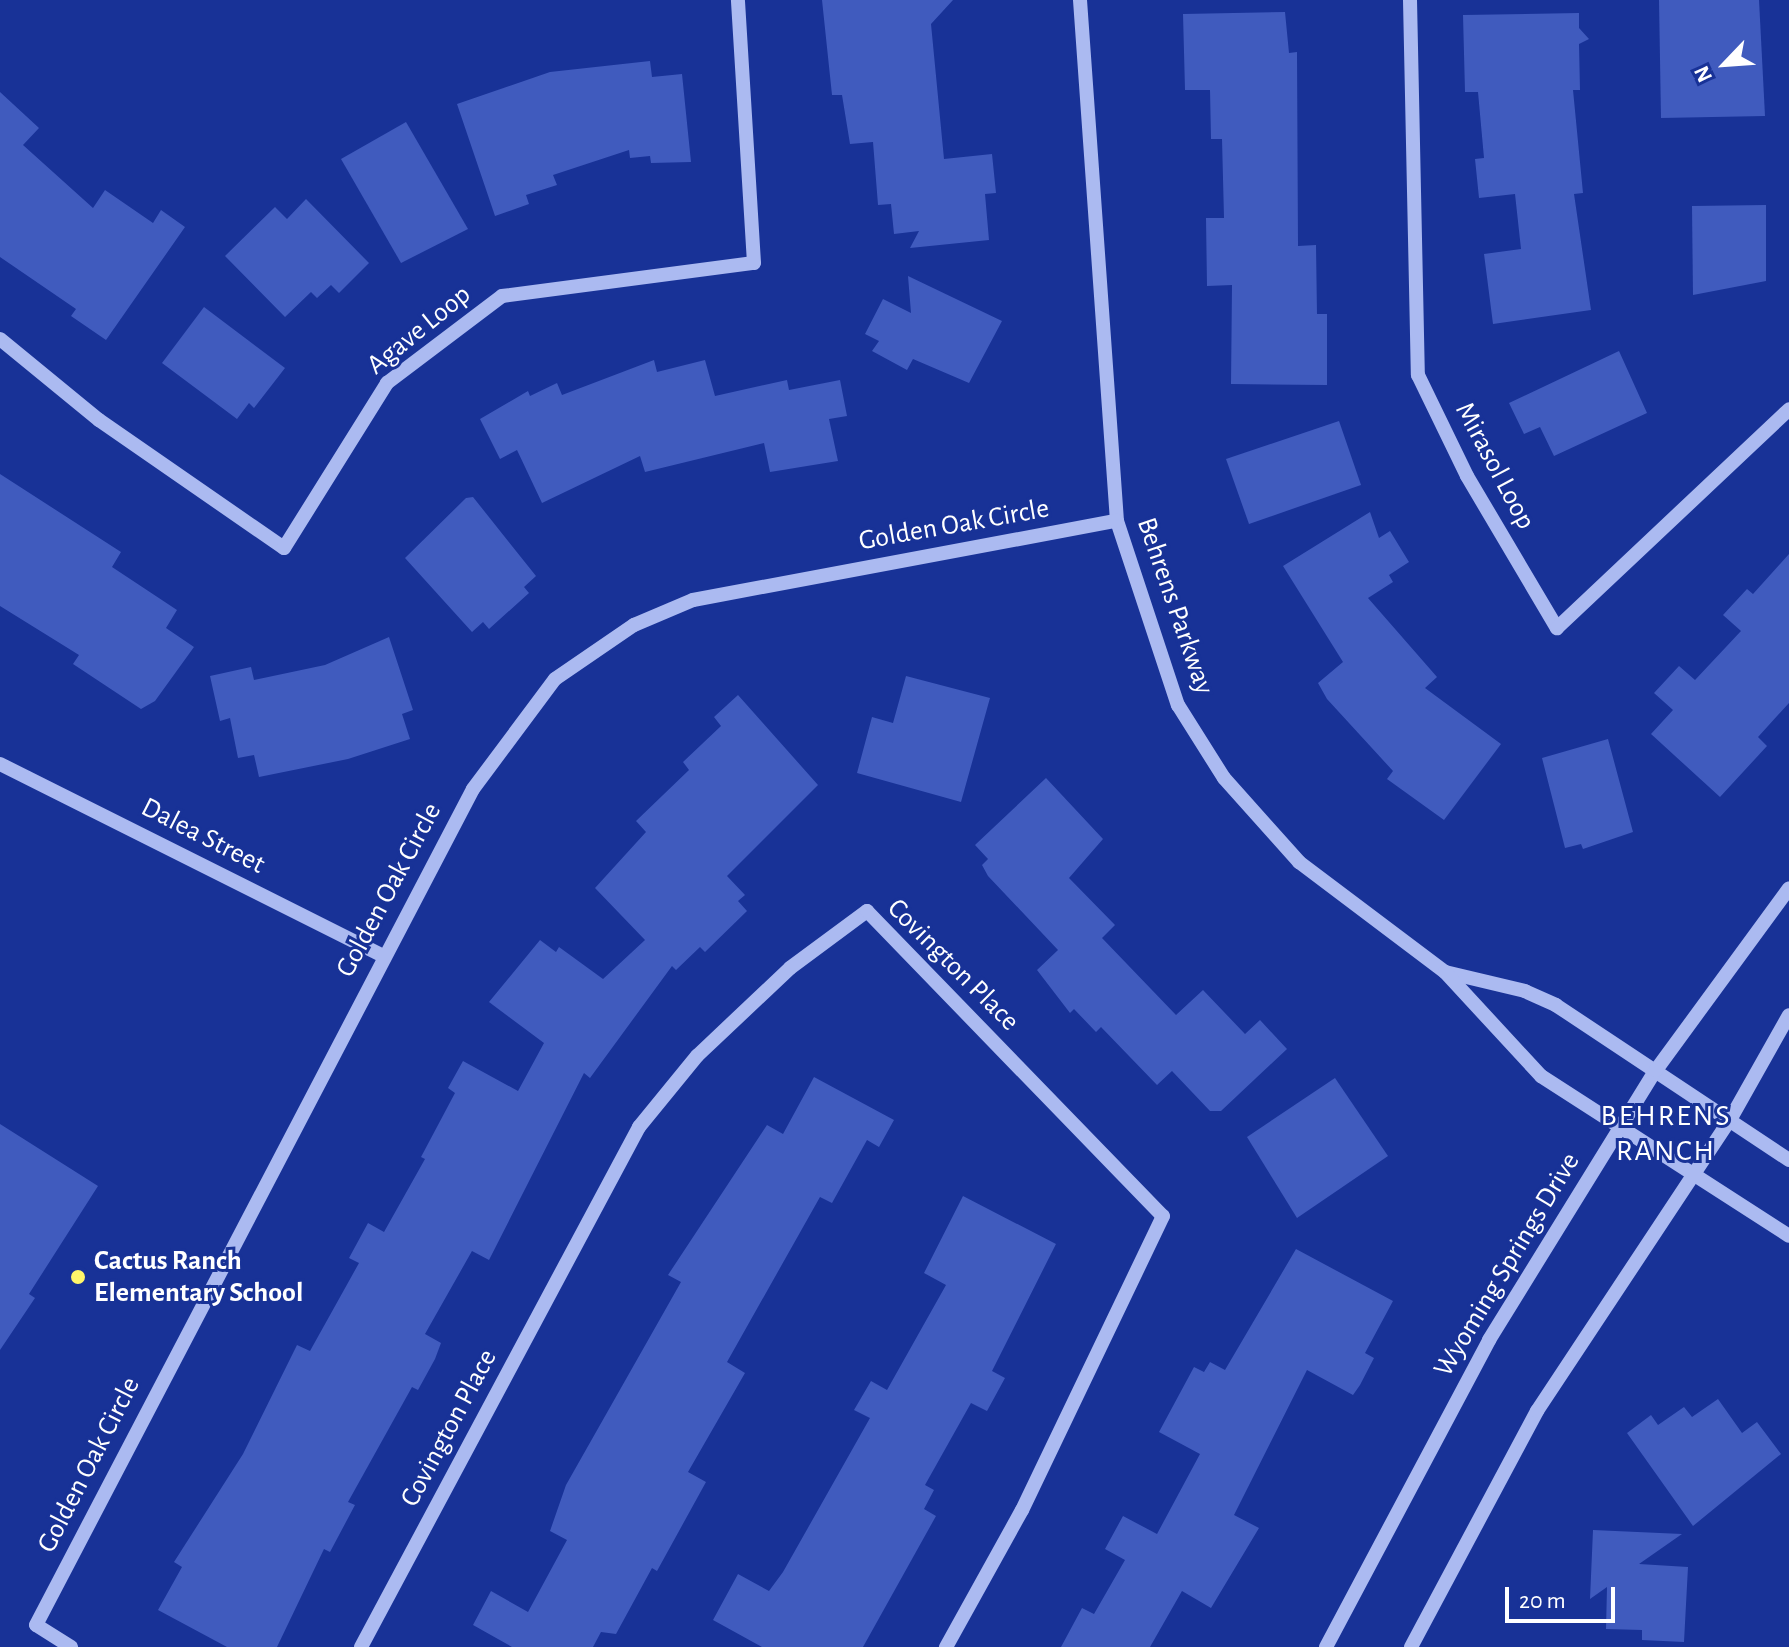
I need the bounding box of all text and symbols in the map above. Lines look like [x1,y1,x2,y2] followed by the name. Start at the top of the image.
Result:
[1685,24,1765,104] north arrow
[1690,63,1716,86] text: N
[360,278,478,382] street label: Agave Loop
[1447,397,1543,535] street label: Mirasol Loop
[856,492,1052,558] street label: Golden Oak Circle
[1129,513,1221,699] street label: Behrens Parkway
[136,791,270,881] street label: Dalea Street
[329,797,449,983] street label: Golden Oak Circle
[880,892,1026,1038] street label: Covington Place
[1601,1098,1731,1168] district label: BEHRENS RANCH
[1427,1147,1587,1383] street label: Wyoming Springs Drive
[94,1244,303,1310] place label: Cactus Ranch Elementary School
[69,1268,87,1286] marker: Cactus Ranch Elementary School
[394,1344,504,1512] street label: Covington Place
[30,1372,148,1558] street label: Golden Oak Circle
[1509,1571,1619,1621] scale bar
[1519,1589,1566,1613] text: 20 m

